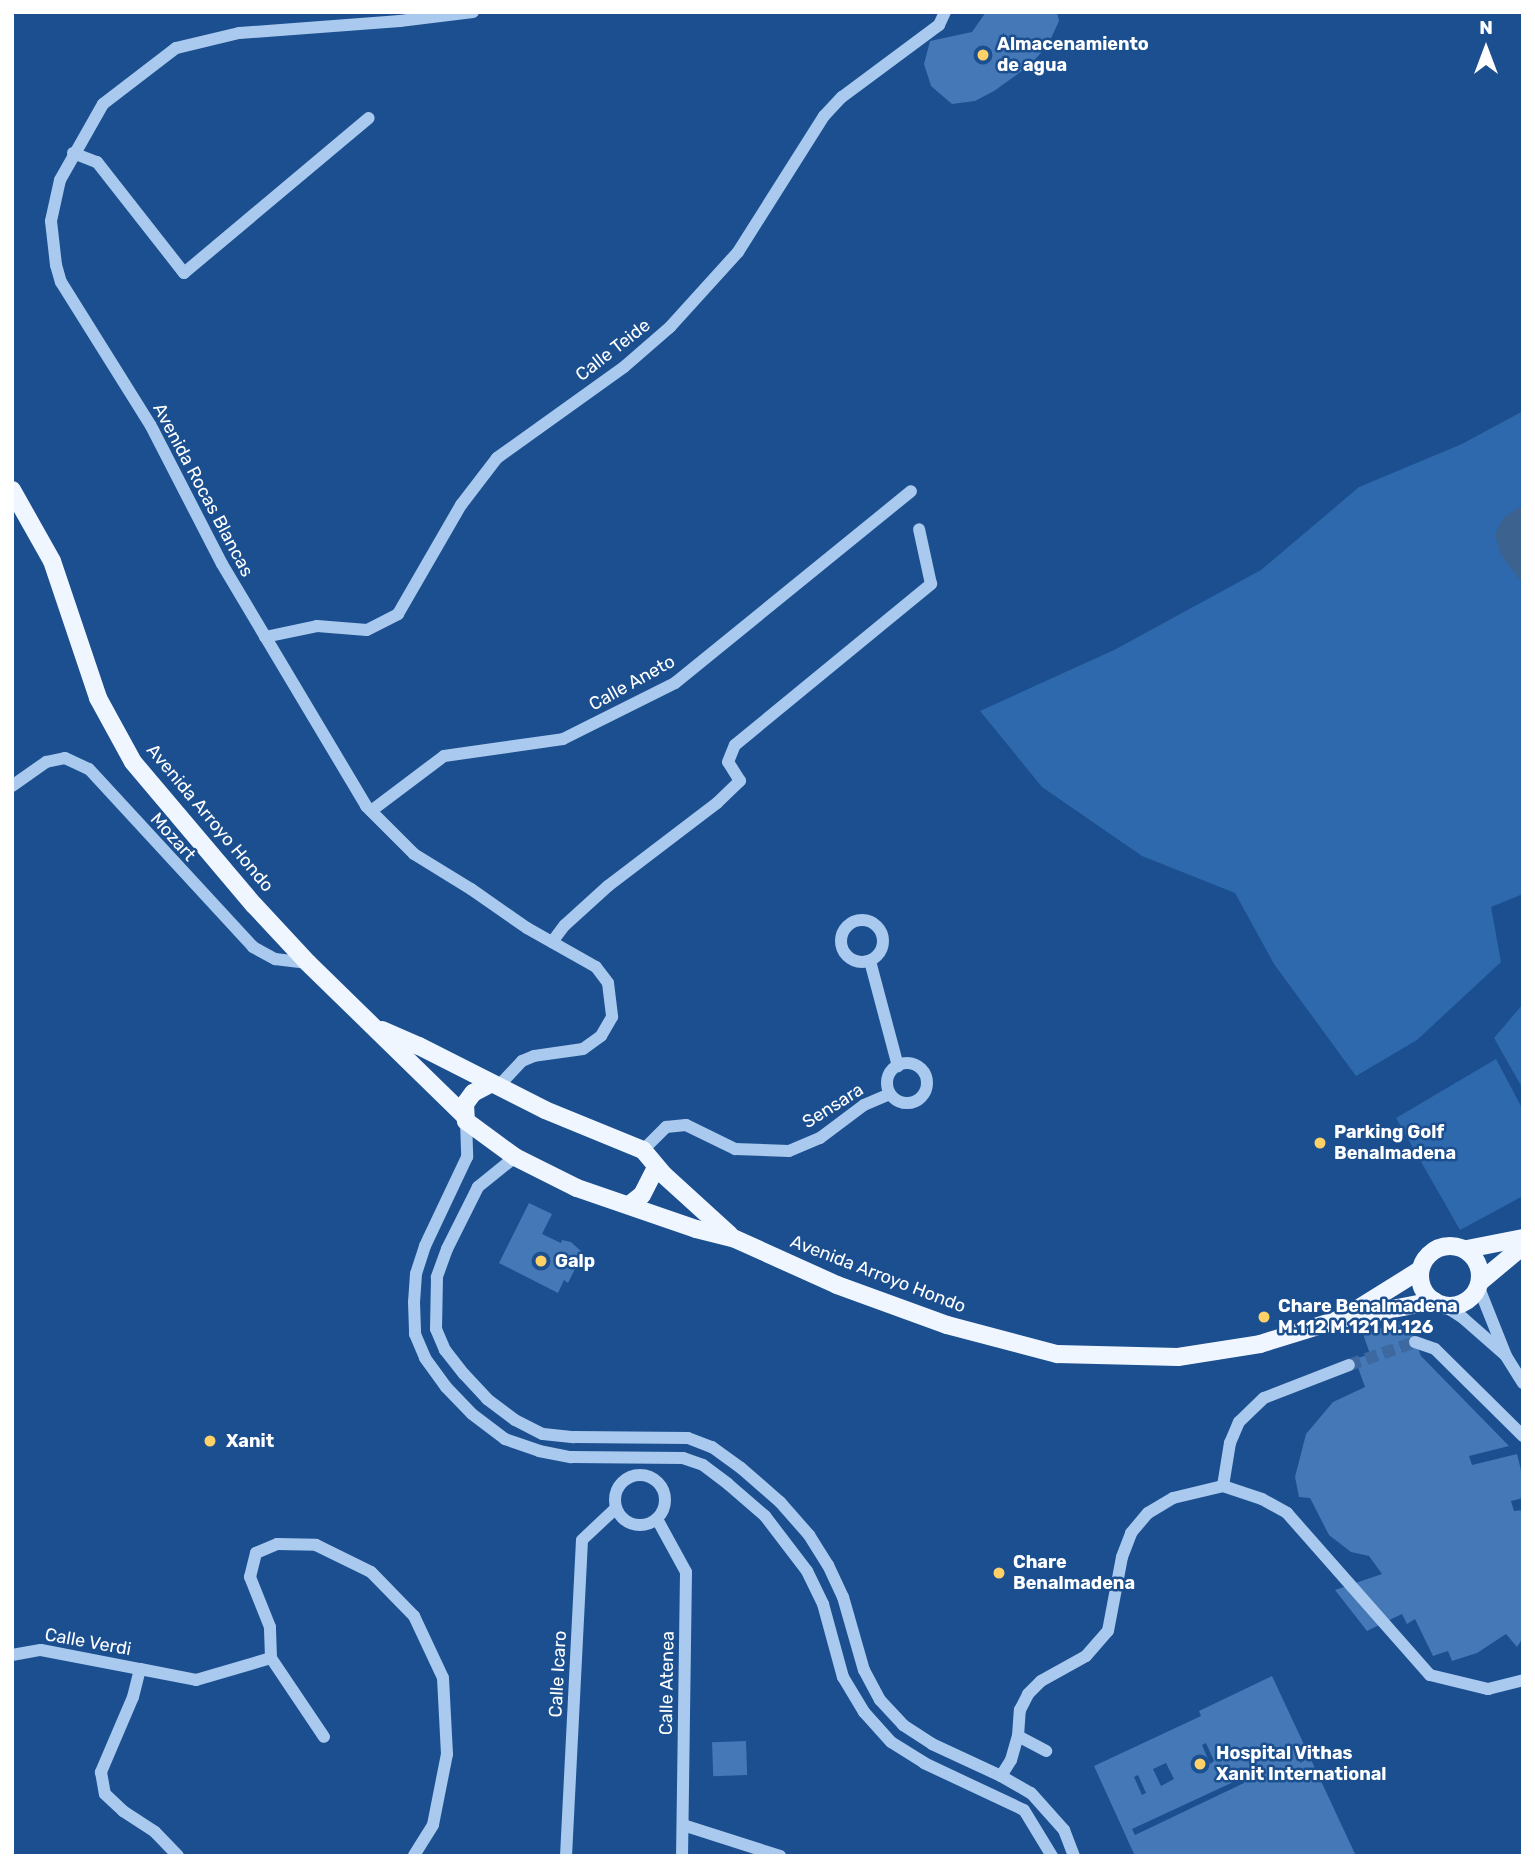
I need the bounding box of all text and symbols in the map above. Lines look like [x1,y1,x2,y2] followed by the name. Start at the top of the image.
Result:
[1451,14,1521,84] north arrow
[1479,16,1493,39] text: N
[997,34,1149,76] place label: Almacenamiento de agua
[975,47,991,63] marker: Almacenamiento de agua
[571,314,655,386] street label: Calle Teide
[148,400,258,580] street label: Avenida Rocas Blancas
[585,650,679,716] street label: Calle Aneto
[142,740,278,896] street label: Avenida Arroyo Hondo
[146,808,200,866] street label: Mozart
[798,1079,868,1133] street label: Sensara
[1334,1122,1456,1164] place label: Parking Golf Benalmadena
[1312,1135,1328,1151] marker: Parking Golf Benalmadena
[787,1230,969,1318] street label: Avenida Arroyo Hondo
[555,1250,595,1272] place label: Galp
[533,1253,549,1269] marker: Galp
[1278,1296,1458,1338] place label: Chare Benalmadena M.112 M.121 M.126
[1256,1309,1272,1325] marker: Chare Benalmadena M.112 M.121 M.126
[226,1430,274,1452] place label: Xanit
[200,1431,220,1451] marker: Xanit
[1013,1552,1135,1594] place label: Chare Benalmadena
[991,1565,1007,1581] marker: Chare Benalmadena
[43,1624,133,1660] street label: Calle Verdi
[545,1630,571,1718] street label: Calle Icaro
[655,1630,679,1736] street label: Calle Atenea
[1216,1743,1386,1786] place label: Hospital Vithas Xanit International
[1190,1754,1210,1774] marker: Hospital Vithas Xanit International

